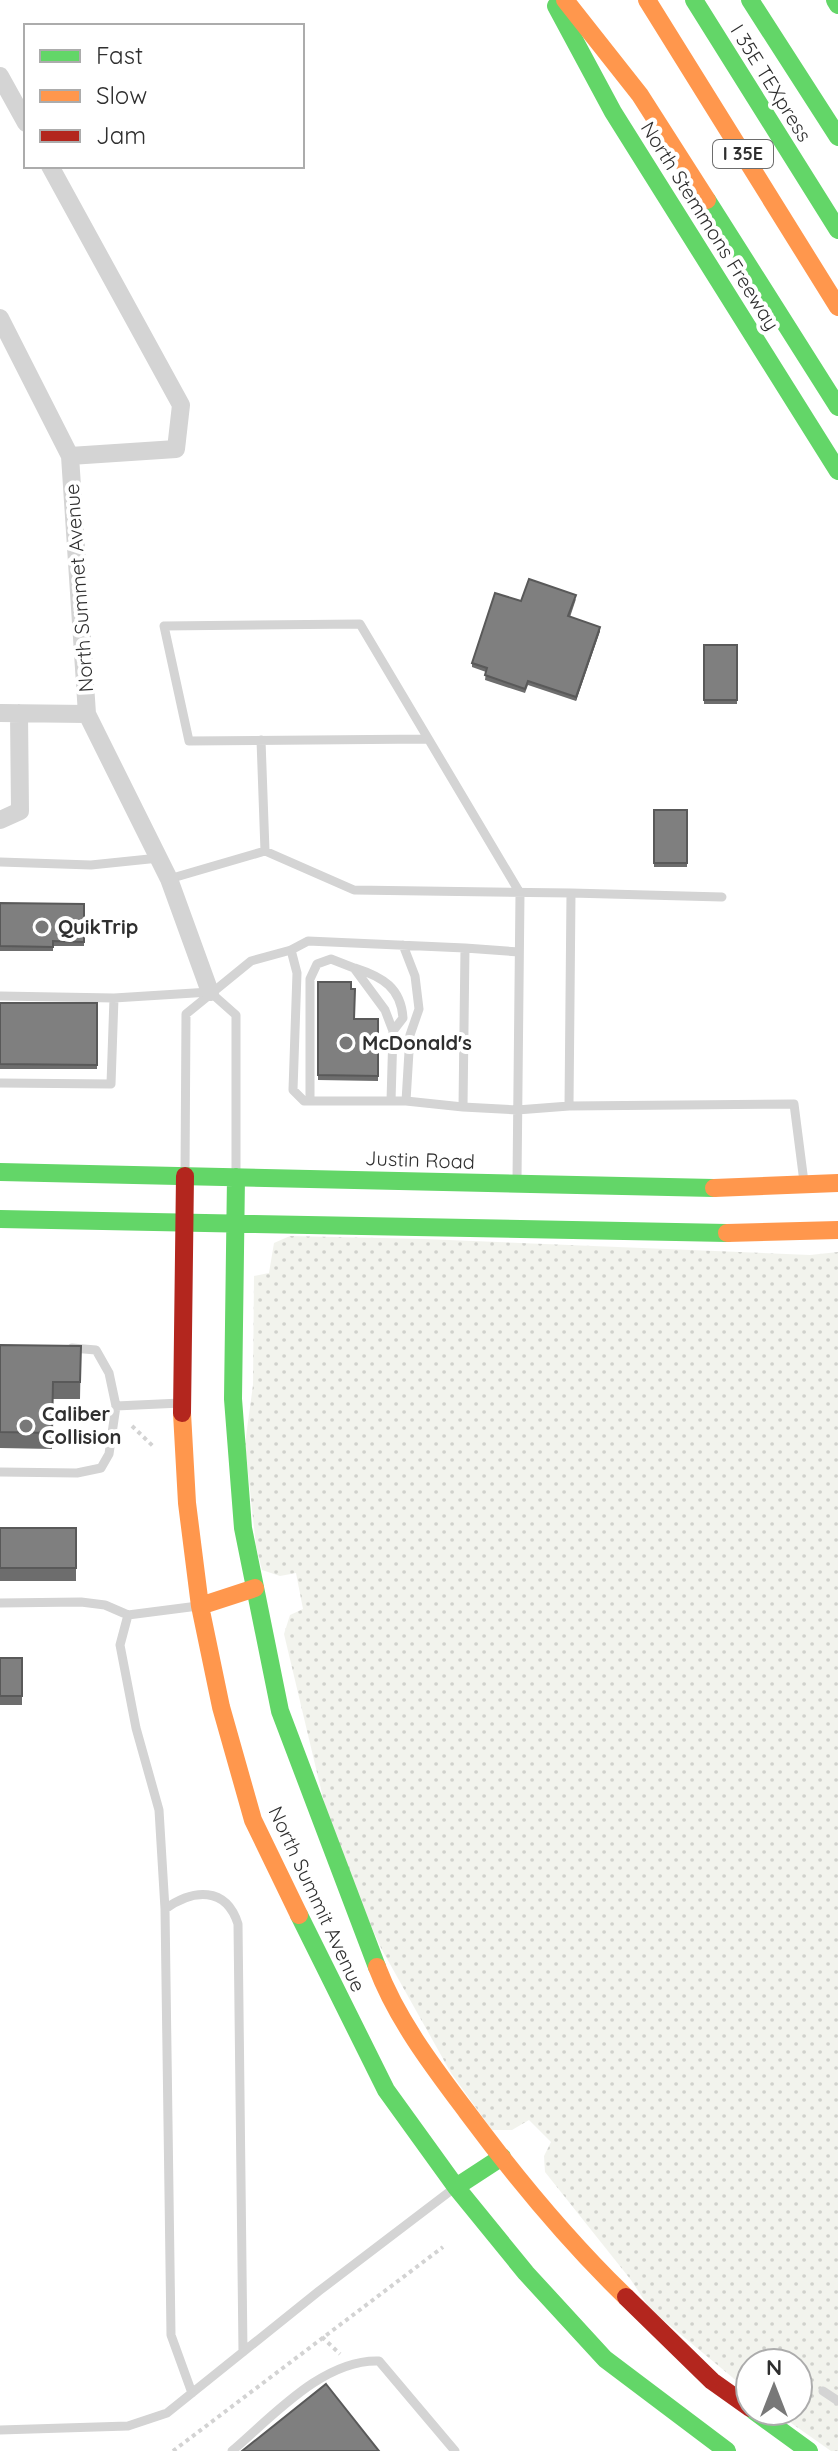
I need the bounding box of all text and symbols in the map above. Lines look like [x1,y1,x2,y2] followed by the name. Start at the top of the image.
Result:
[725,19,817,146] street label: I 35E TEXpress
[24,24,304,168] legend
[96,40,143,70] text: Fast
[96,80,147,110] text: Slow
[636,117,785,335] street label: North Stemmons Freeway
[96,120,146,150] text: Jam
[713,140,773,168] road number: I 35E
[59,483,98,693] street label: North Summet Avenue
[58,914,138,939] place label: QuikTrip
[33,918,51,936] marker: QuikTrip
[362,1030,472,1055] place label: McDonald's
[337,1034,355,1052] marker: McDonald's
[365,1145,475,1174] street label: Justin Road
[42,1401,121,1449] place label: Caliber Collision
[17,1417,35,1435] marker: Caliber Collision
[263,1802,371,1996] street label: North Summit Avenue
[734,2347,814,2427] north arrow
[766,2353,782,2381] text: N

